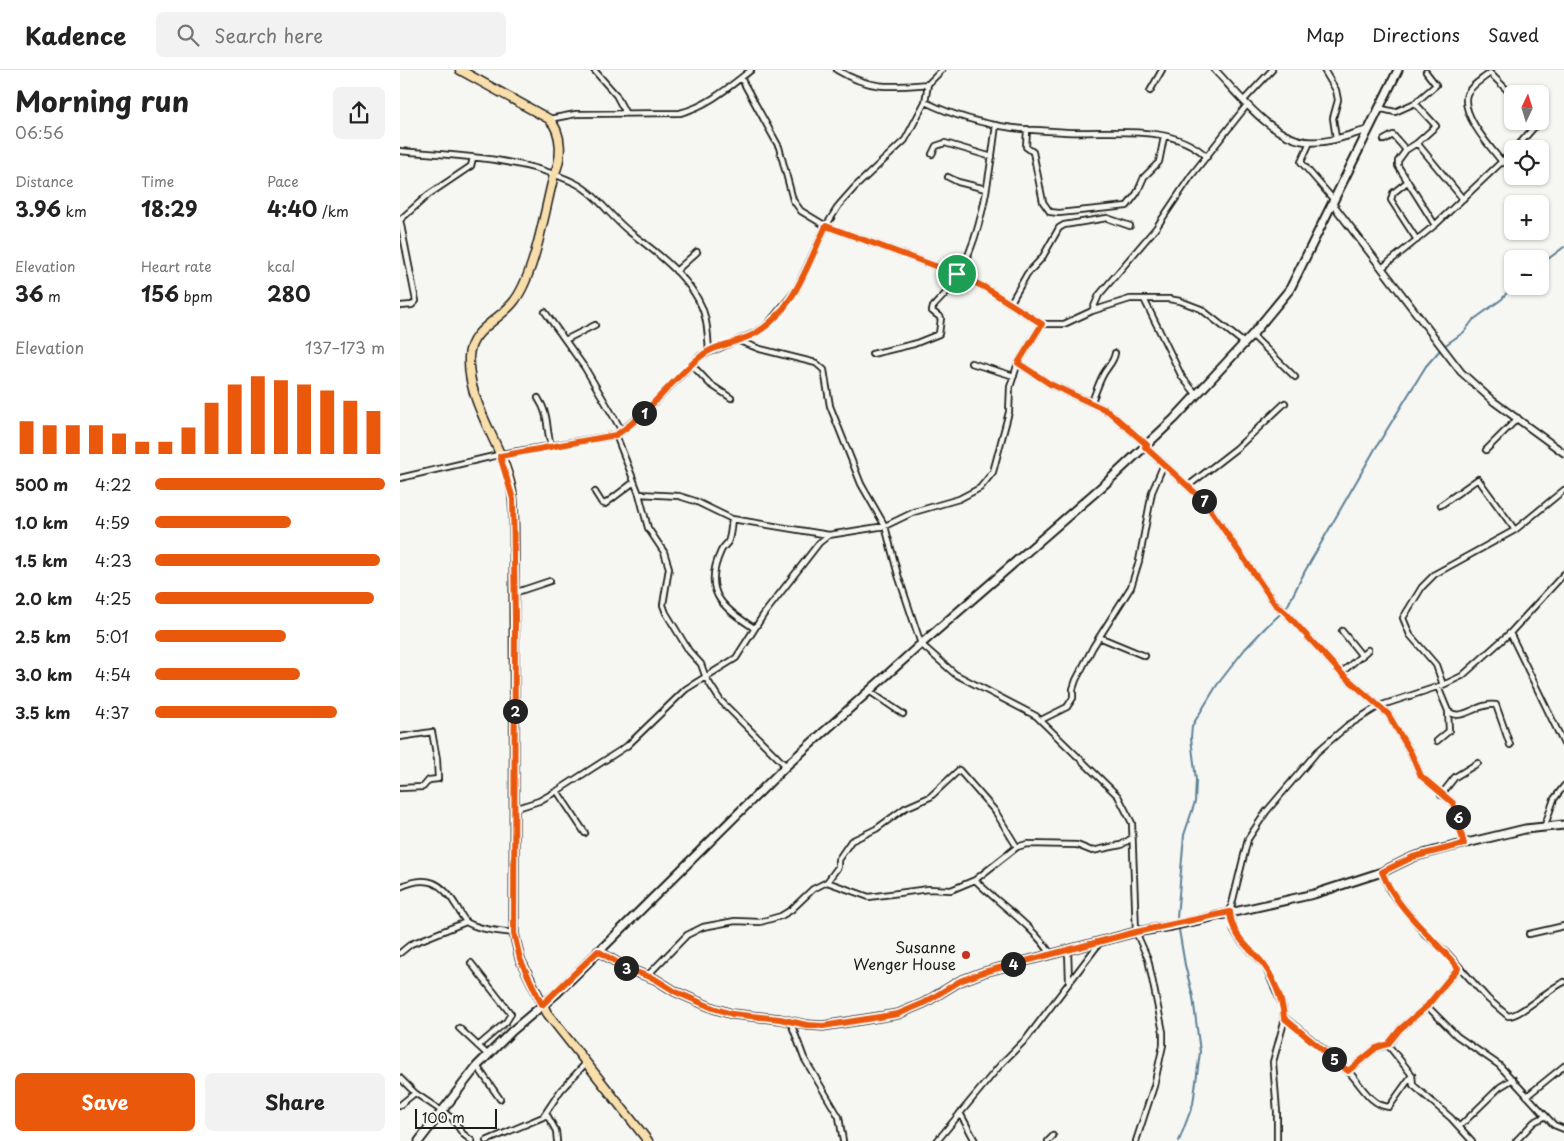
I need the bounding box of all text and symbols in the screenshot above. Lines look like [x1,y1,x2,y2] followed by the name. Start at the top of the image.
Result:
[156,12,506,57] search box
[25,17,126,53] text: Kadence
[174,21,202,49] icon: search
[214,21,323,49] text: Search here
[1306,21,1344,48] text: Map
[1372,21,1460,48] text: Directions
[1488,21,1539,48] text: Saved
[15,79,189,122] text: Morning run
[1504,85,1549,130] north arrow
[1504,85,1549,295] map controls
[333,87,385,139] button: share
[15,120,64,144] text: 06:56
[1504,140,1549,185] button: locate
[15,171,74,192] text: Distance
[141,171,174,192] text: Time
[267,171,299,192] text: Pace
[15,192,61,224] text: 3.96
[141,192,198,224] text: 18:29
[267,192,317,224] text: 4:40
[1504,195,1549,240] button: +
[61,201,87,222] text: km
[317,201,349,222] text: /km
[1504,250,1549,295] button: −
[936,253,978,295] pin
[15,256,75,277] text: Elevation
[141,256,212,277] text: Heart rate
[267,256,295,277] text: kcal
[943,260,971,288] icon: arrive
[15,277,44,309] text: 36
[141,277,179,309] text: 156
[267,277,310,309] text: 280
[44,286,61,307] text: m
[179,286,213,307] text: bpm
[15,335,84,359] text: Elevation
[305,335,385,359] text: 137–173 m
[632,400,656,426] pin: 1
[641,403,648,424] text: 1
[15,472,68,496] text: 500 m
[95,472,132,496] text: 4:22
[1192,488,1216,514] pin: 7
[1200,491,1209,512] text: 7
[15,510,68,534] text: 1.0 km
[95,510,130,534] text: 4:59
[15,548,68,572] text: 1.5 km
[95,548,132,572] text: 4:23
[15,586,72,610] text: 2.0 km
[95,586,131,610] text: 4:25
[15,624,71,648] text: 2.5 km
[95,624,129,648] text: 5:01
[15,662,72,686] text: 3.0 km
[95,662,131,686] text: 4:54
[502,698,528,724] pin: 2
[15,700,70,724] text: 3.5 km
[95,700,129,724] text: 4:37
[511,701,520,722] text: 2
[1446,804,1470,830] pin: 6
[1454,807,1463,828] text: 6
[853,935,956,975] place label: Susanne Wenger House
[960,949,972,961] marker: Susanne Wenger House
[1000,952,1026,976] pin: 4
[1009,954,1018,975] text: 4
[614,956,638,980] pin: 3
[622,958,631,979] text: 3
[1322,1046,1346,1072] pin: 5
[1330,1049,1339,1070] text: 5
[15,1073,195,1131] button: Save
[205,1073,385,1131] button: Share
[415,1106,498,1129] scale bar
[422,1107,465,1128] text: 100 m

